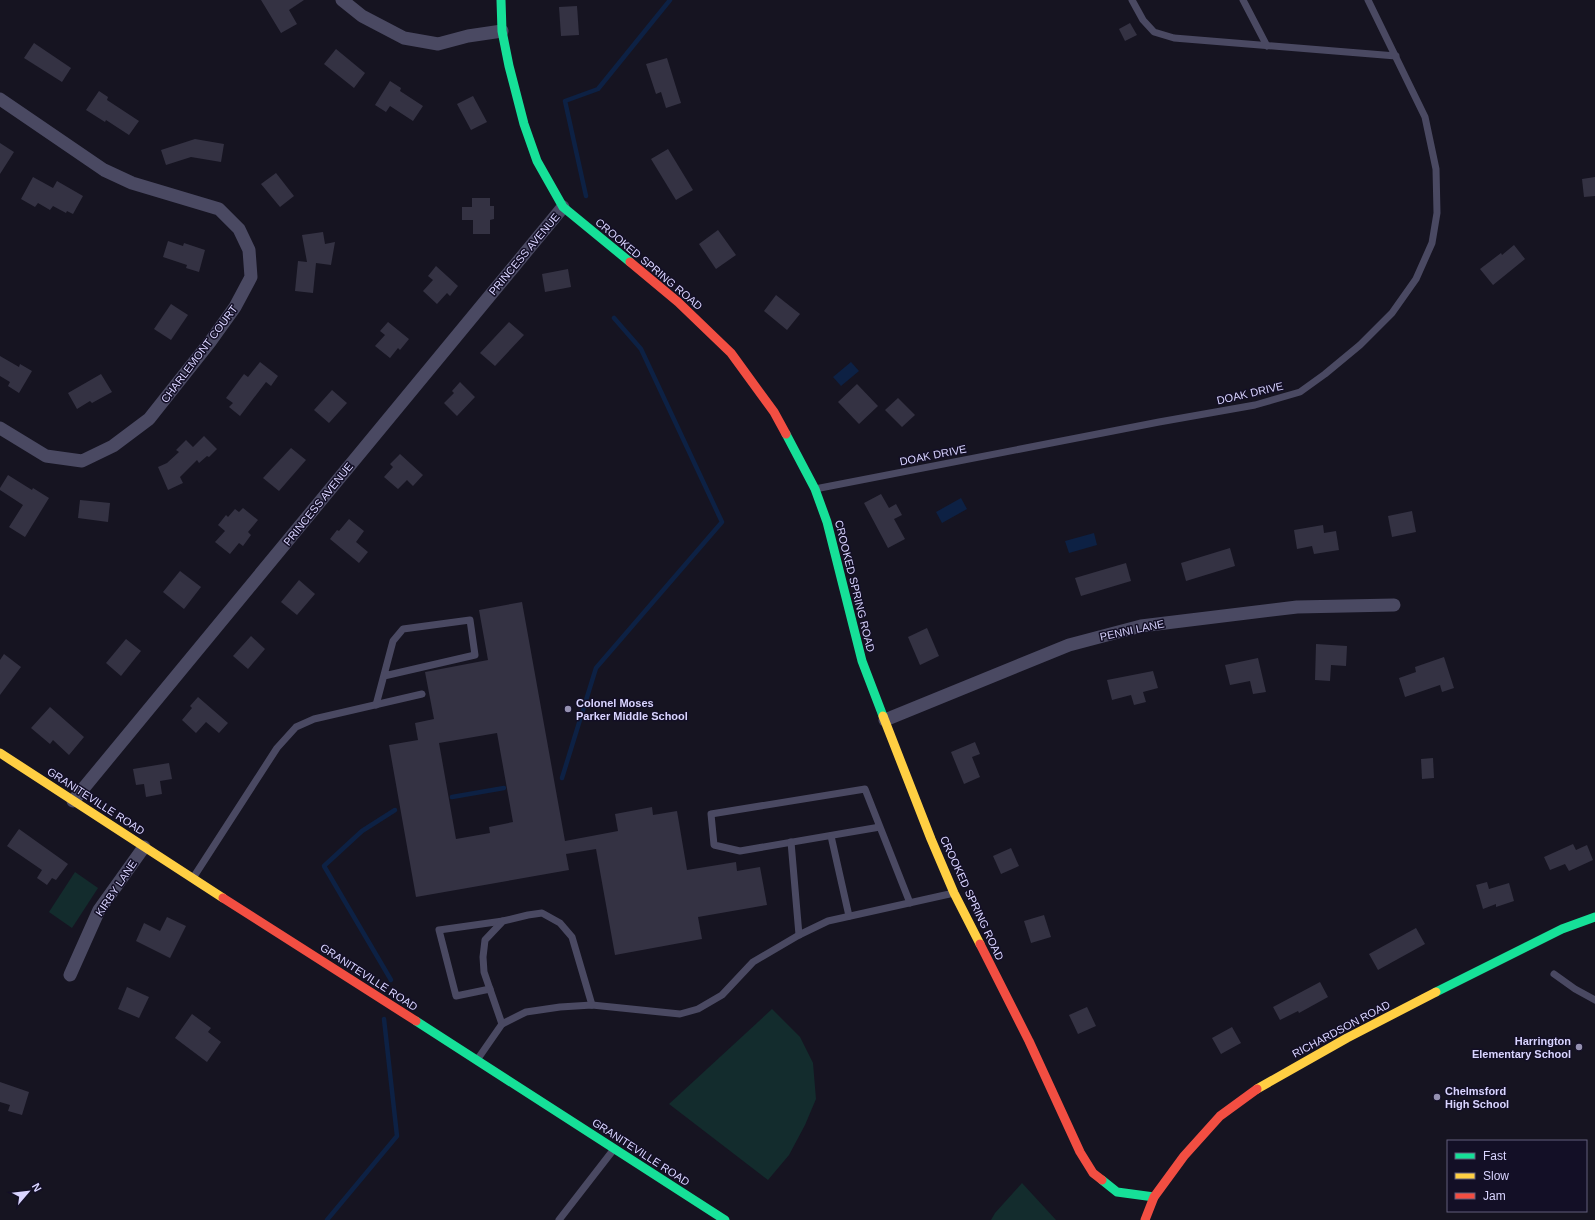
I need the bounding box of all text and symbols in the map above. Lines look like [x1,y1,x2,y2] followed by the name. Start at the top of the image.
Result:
[486,211,562,297] street label: PRINCESS AVENUE
[593,216,705,312] street label: CROOKED SPRING ROAD
[158,303,240,405] street label: CHARLEMONT COURT
[1216,380,1284,406] street label: DOAK DRIVE
[899,443,967,467] street label: DOAK DRIVE
[281,460,355,548] street label: PRINCESS AVENUE
[833,519,877,653] street label: CROOKED SPRING ROAD
[1099,617,1165,643] street label: PENNI LANE
[576,697,688,722] place label: Colonel Moses Parker Middle School
[563,704,573,714] marker: Colonel Moses Parker Middle School
[45,765,147,837] street label: GRANITEVILLE ROAD
[938,834,1006,962] street label: CROOKED SPRING ROAD
[93,858,139,918] street label: KIRBY LANE
[318,941,420,1013] street label: GRANITEVILLE ROAD
[1290,998,1392,1060] street label: RICHARDSON ROAD
[1472,1035,1571,1060] place label: Harrington Elementary School
[1574,1042,1584,1052] marker: Harrington Elementary School
[1445,1085,1509,1110] place label: Chelmsford High School
[1432,1092,1442,1102] marker: Chelmsford High School
[590,1116,692,1188] street label: GRANITEVILLE ROAD
[1447,1140,1587,1212] legend
[1483,1149,1507,1163] text: Fast
[1483,1169,1509,1183] text: Slow
[8,1172,48,1212] north arrow
[30,1181,44,1194] text: N
[1483,1189,1506,1203] text: Jam

